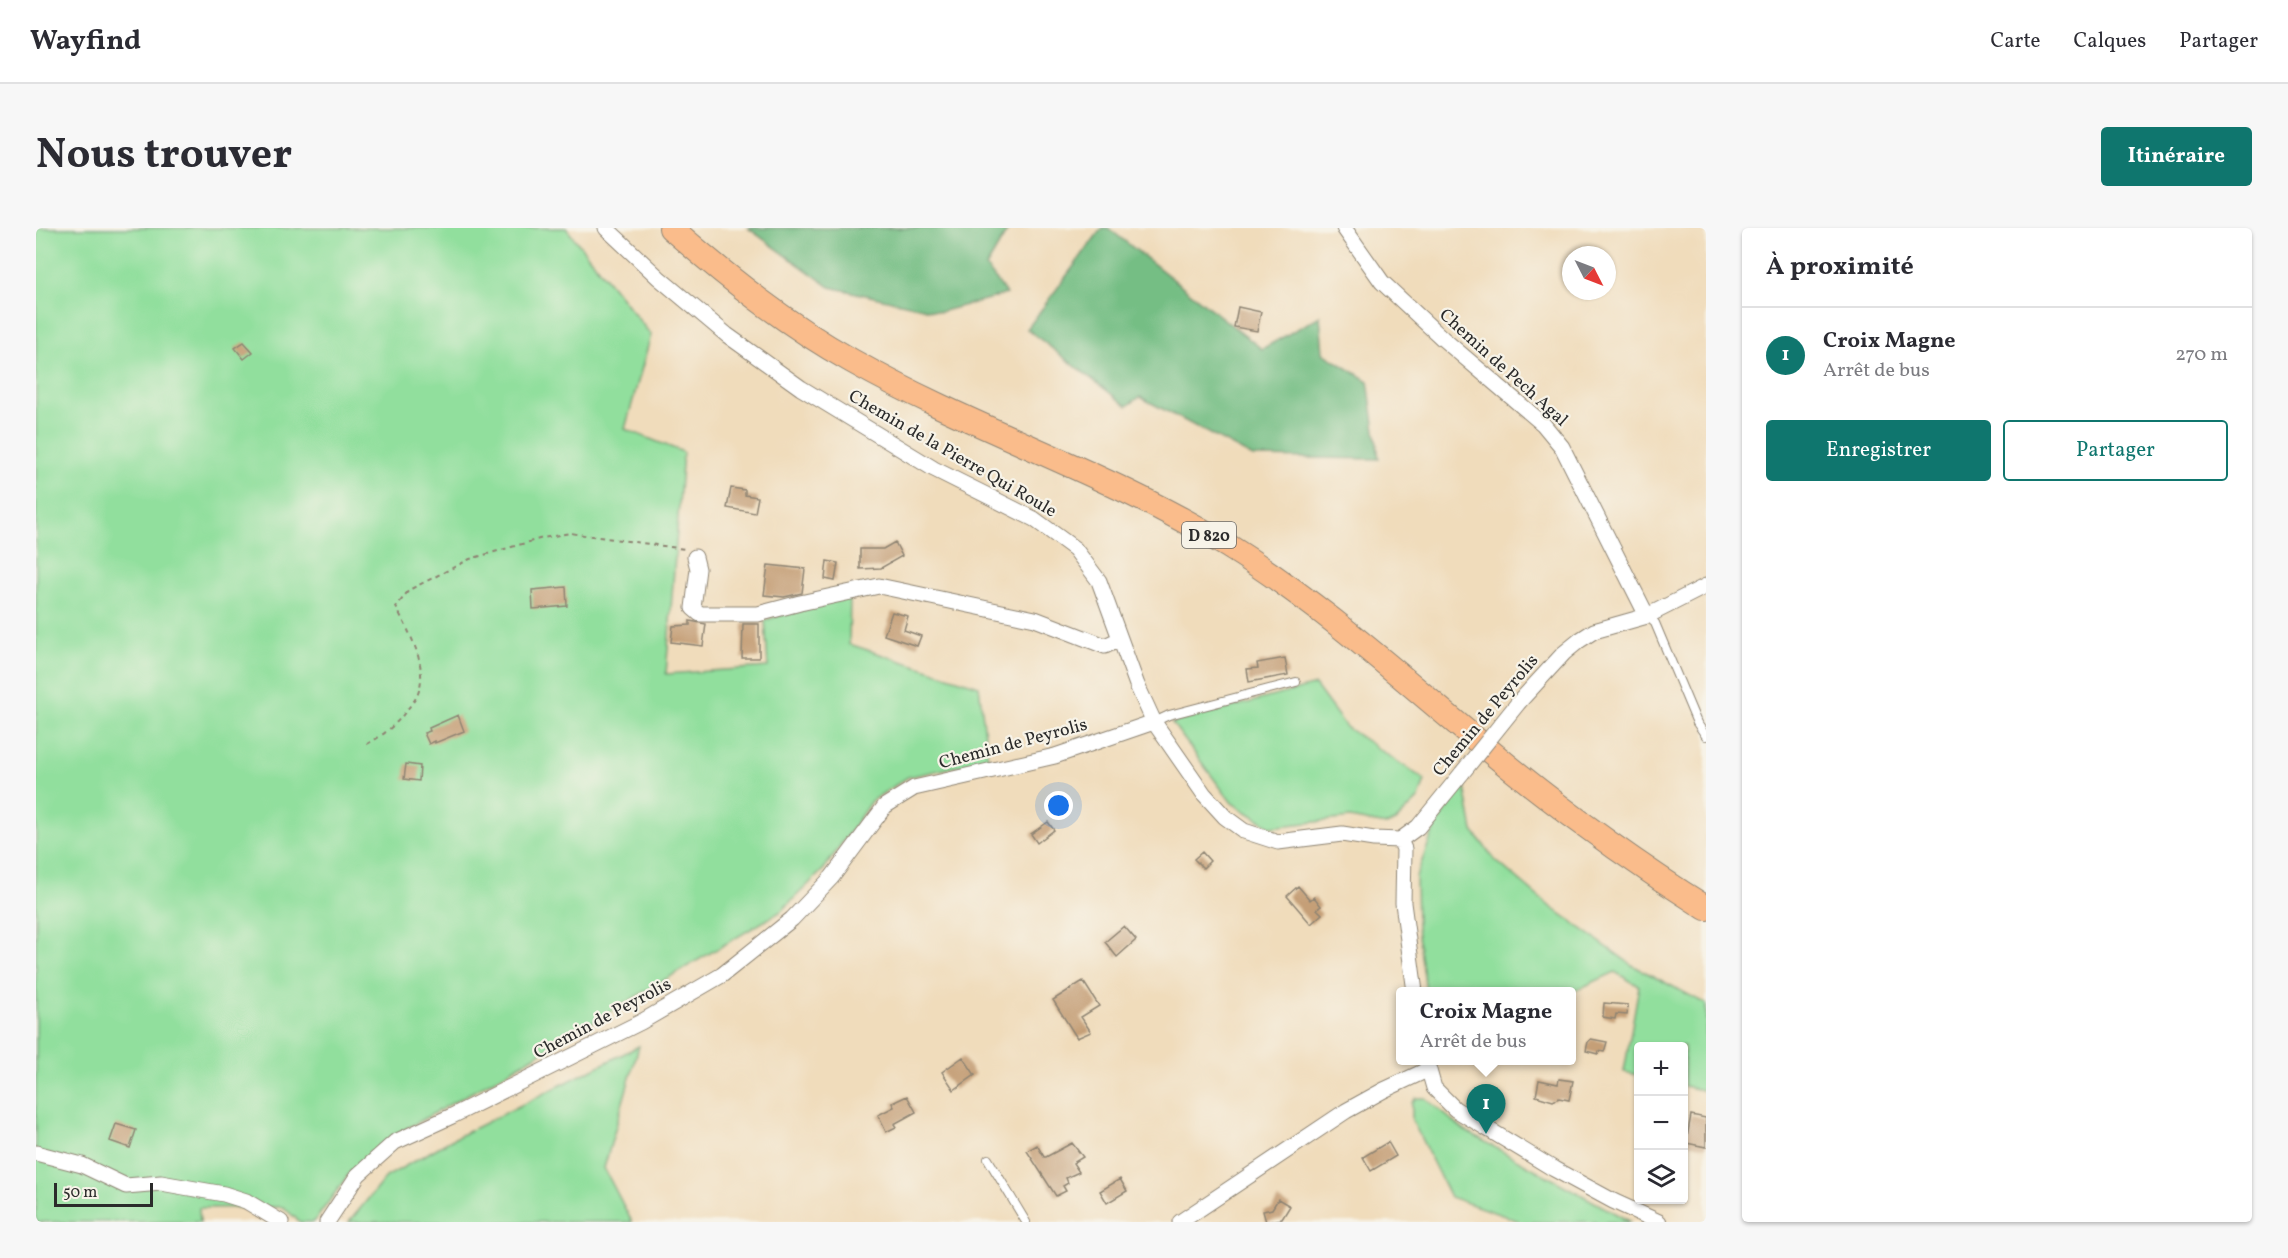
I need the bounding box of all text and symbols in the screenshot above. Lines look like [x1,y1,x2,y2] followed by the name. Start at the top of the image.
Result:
[30,22,141,61] text: Wayfind
[1990,27,2041,56] text: Carte
[2074,27,2146,56] text: Calques
[2179,27,2258,56] text: Partager
[36,127,292,186] text: Nous trouver
[2101,127,2252,186] button: Itinéraire
[1562,246,1616,300] north arrow
[1766,249,1914,285] text: À proximité
[1433,303,1573,433] street label: Chemin de Pech Agal
[1823,326,1955,357] text: Croix Magne
[1781,341,1790,369] text: 1
[2175,341,2228,369] text: 270 m
[1823,357,1930,385] text: Arrêt de bus
[844,384,1061,524] street label: Chemin de la Pierre Qui Roule
[1766,420,1991,481] button: Enregistrer
[2003,420,2228,481] button: Partager
[1182,522,1236,548] road number: D 820
[1428,649,1545,782] street label: Chemin de Peyrolis
[936,713,1090,776] street label: Chemin de Peyrolis
[1044,791,1073,820] your location
[529,972,676,1066] street label: Chemin de Peyrolis
[1396,987,1576,1065] popup
[1420,997,1552,1028] text: Croix Magne
[1420,1028,1527,1056] text: Arrêt de bus
[1634,1042,1688,1204] map controls
[1634,1042,1688,1096] button: +
[1466,1084,1506,1134] pin: 1
[1634,1096,1688,1150] button: −
[1634,1150,1688,1204] button: layers
[54,1180,153,1208] scale bar
[63,1182,97,1204] text: 50 m

